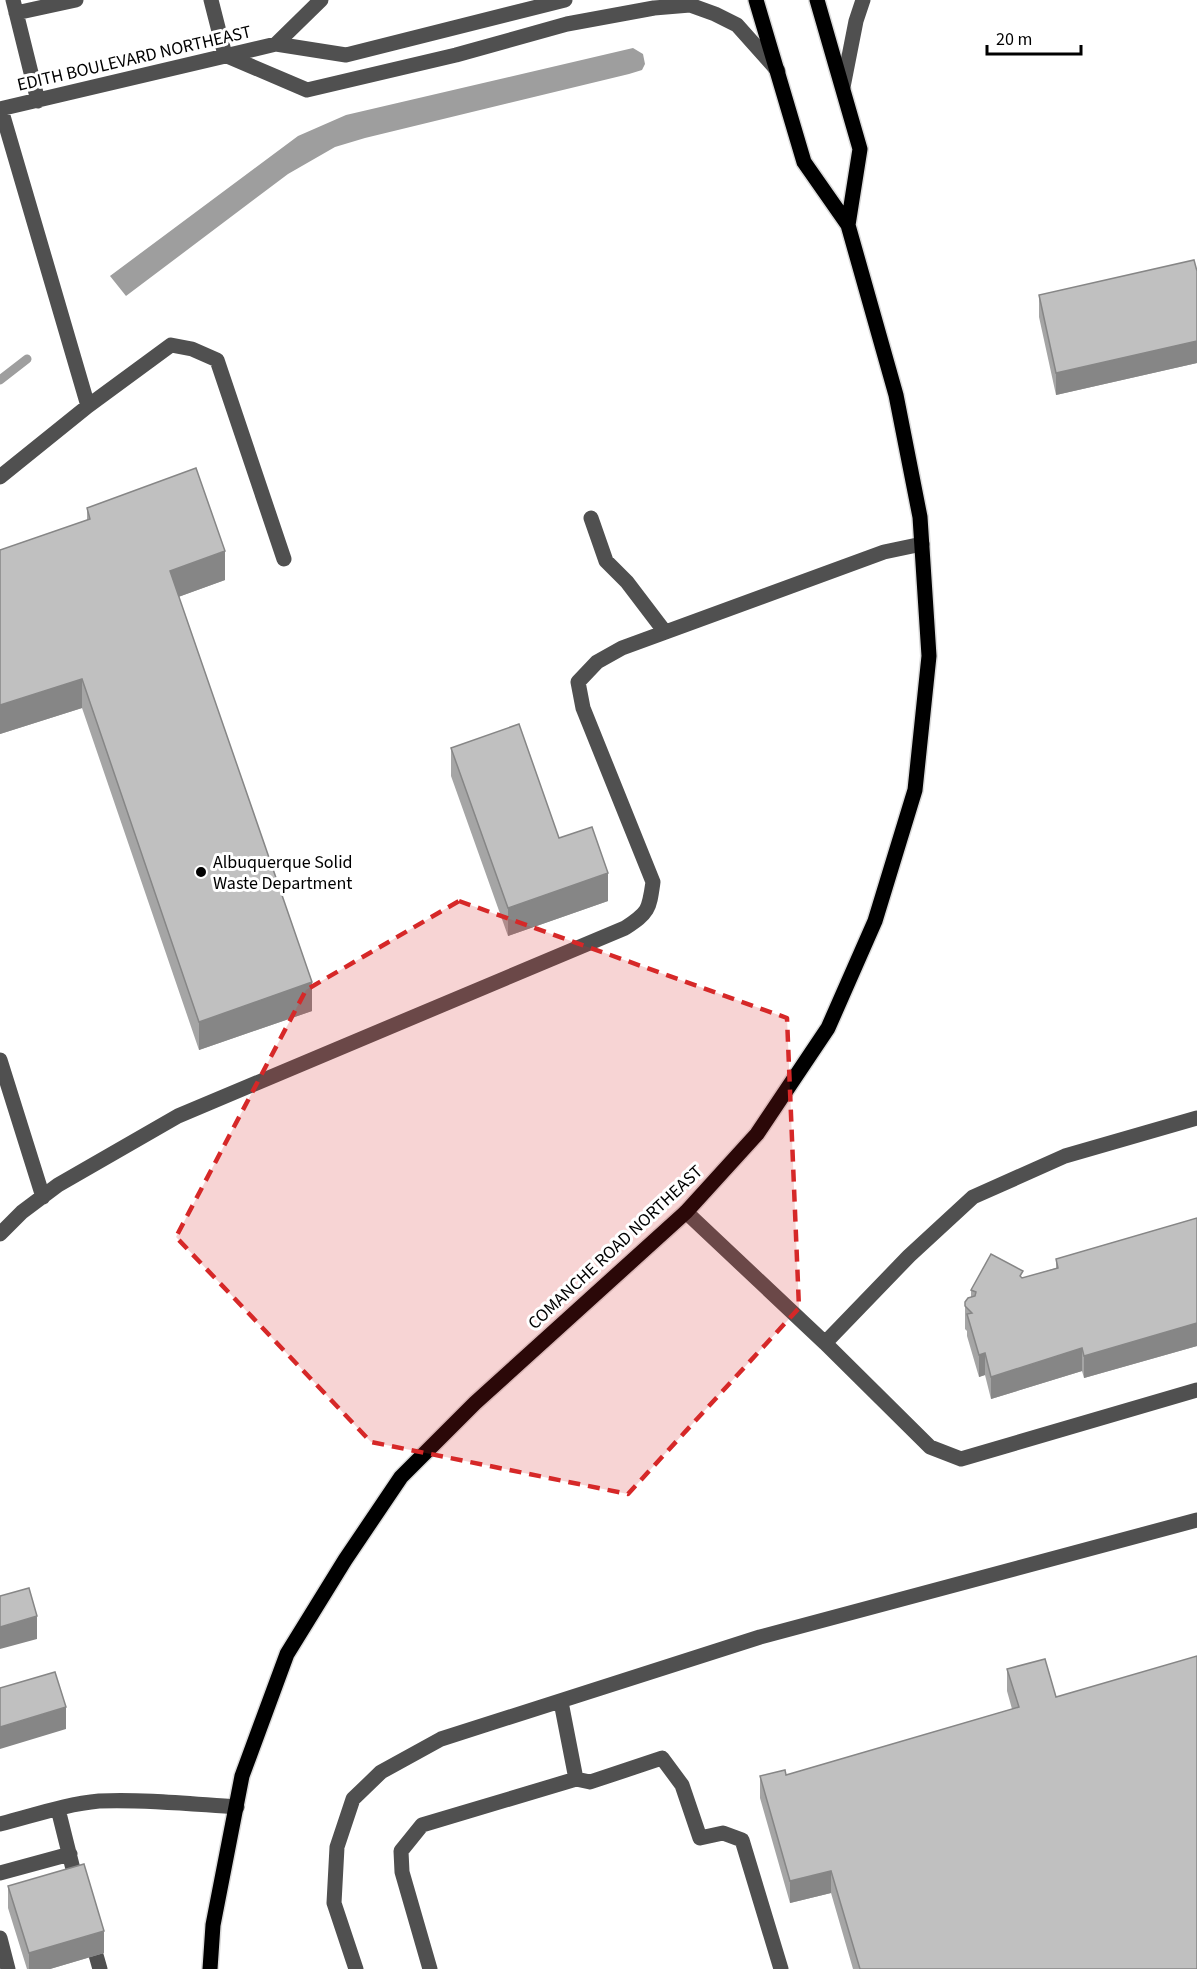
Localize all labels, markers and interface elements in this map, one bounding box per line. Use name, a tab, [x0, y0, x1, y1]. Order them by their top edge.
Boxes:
scale bar	[987, 18, 1082, 56]
street label: EDITH BOULEVARD NORTHEAST	[15, 19, 254, 98]
text: 20 m	[996, 27, 1032, 52]
place label: Albuquerque Solid Waste Department	[213, 850, 353, 896]
marker: Albuquerque Solid Waste Department	[194, 865, 208, 879]
street label: COMANCHE ROAD NORTHEAST	[522, 1159, 709, 1335]

